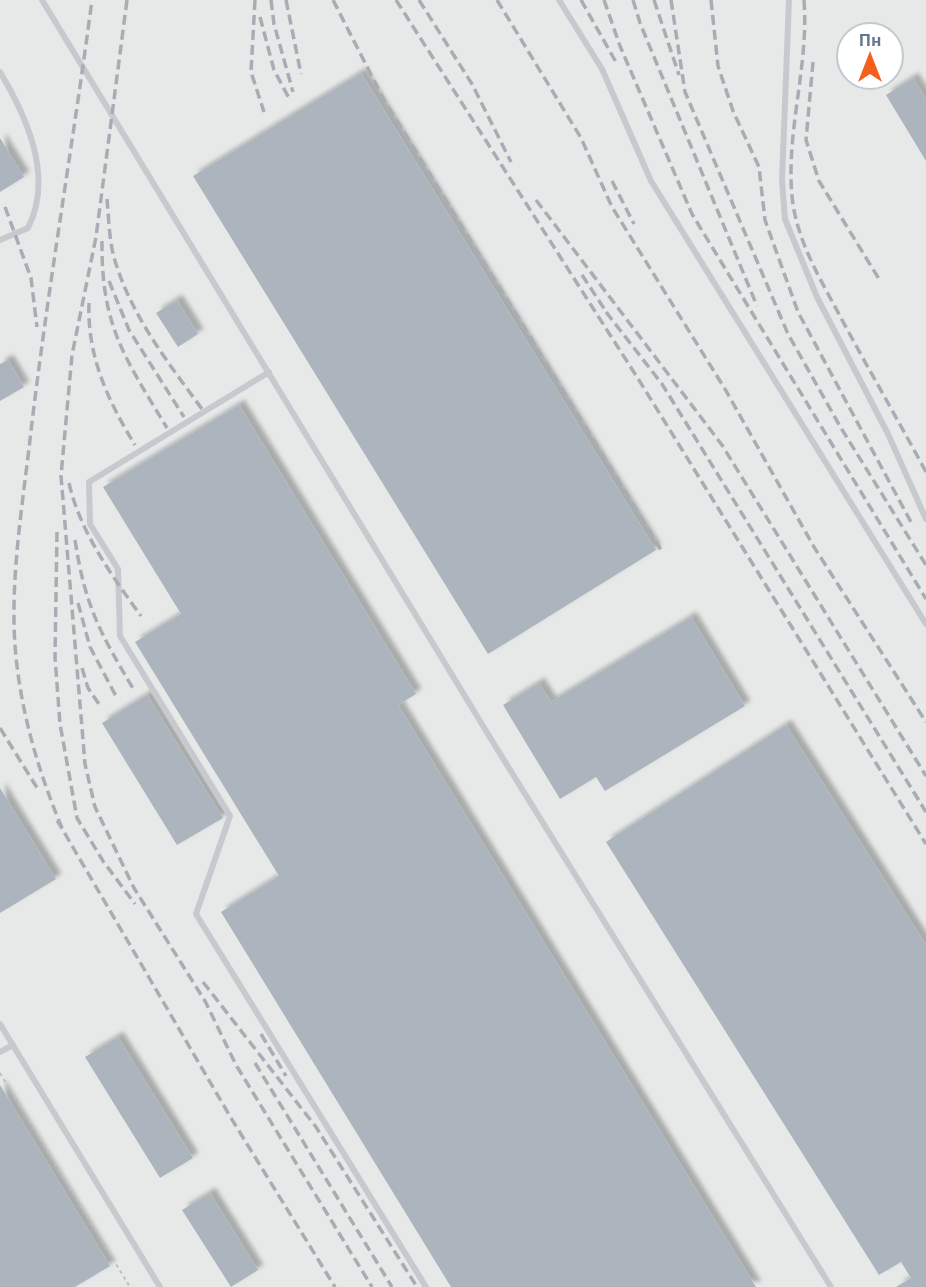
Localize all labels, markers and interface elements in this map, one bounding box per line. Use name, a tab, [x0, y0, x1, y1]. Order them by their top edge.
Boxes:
north arrow	[835, 21, 905, 91]
text: Пн	[858, 31, 882, 50]

